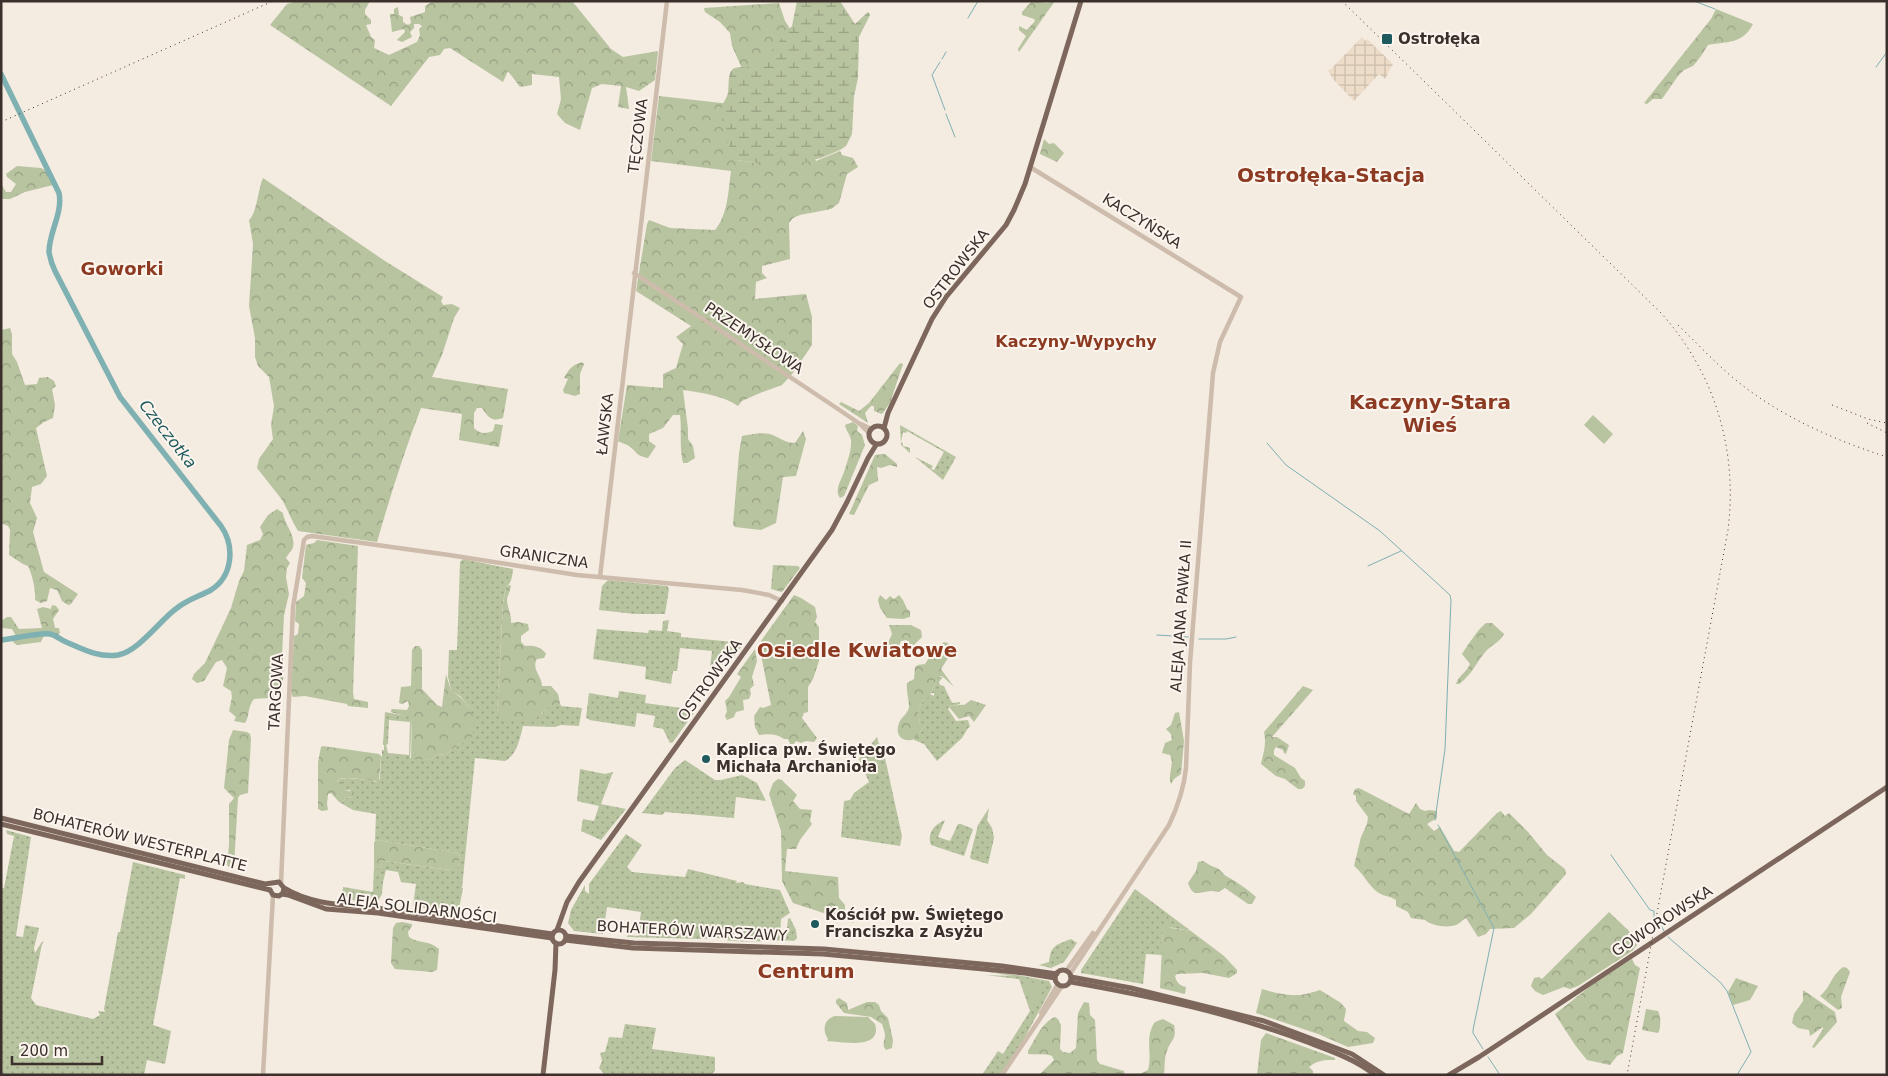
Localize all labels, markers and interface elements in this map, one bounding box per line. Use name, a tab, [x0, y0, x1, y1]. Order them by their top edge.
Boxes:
place label: Ostrołęka	[1398, 30, 1480, 48]
marker: Ostrołęka	[1380, 32, 1394, 46]
street label: TĘCZOWA	[624, 97, 652, 176]
district label: Ostrołęka-Stacja	[1237, 163, 1425, 187]
street label: KACZYŃSKA	[1099, 189, 1186, 253]
street label: OSTROWSKA	[919, 225, 993, 313]
district label: Goworki	[80, 258, 164, 279]
street label: PRZEMYSŁOWA	[701, 298, 807, 378]
district label: Kaczyny-Wypychy	[995, 332, 1157, 351]
district label: Kaczyny-Stara Wieś	[1349, 390, 1511, 437]
street label: ŁAWSKA	[593, 391, 617, 457]
water label: Czeczotka	[135, 396, 201, 472]
street label: ALEJA JANA PAWŁA II	[1167, 539, 1195, 693]
street label: GRANICZNA	[498, 542, 590, 572]
street label: OSTROWSKA	[674, 635, 746, 724]
district label: Osiedle Kwiatowe	[757, 638, 957, 662]
street label: TARGOWA	[265, 653, 287, 732]
place label: Kaplica pw. Świętego Michała Archanioła	[716, 740, 896, 776]
marker: Kaplica pw. Świętego Michała Archanioła	[700, 753, 712, 765]
street label: BOHATERÓW WESTERPLATTE	[31, 804, 249, 875]
street label: GOWOROWSKA	[1608, 881, 1716, 960]
street label: ALEJA SOLIDARNOŚCI	[336, 888, 498, 927]
place label: Kościół pw. Świętego Franciszka z Asyżu	[825, 905, 1004, 941]
street label: BOHATERÓW WARSZAWY	[596, 916, 789, 945]
marker: Kościół pw. Świętego Franciszka z Asyżu	[809, 918, 821, 930]
district label: Centrum	[758, 959, 854, 983]
scale bar	[12, 1034, 102, 1066]
text: 200 m	[20, 1042, 68, 1060]

